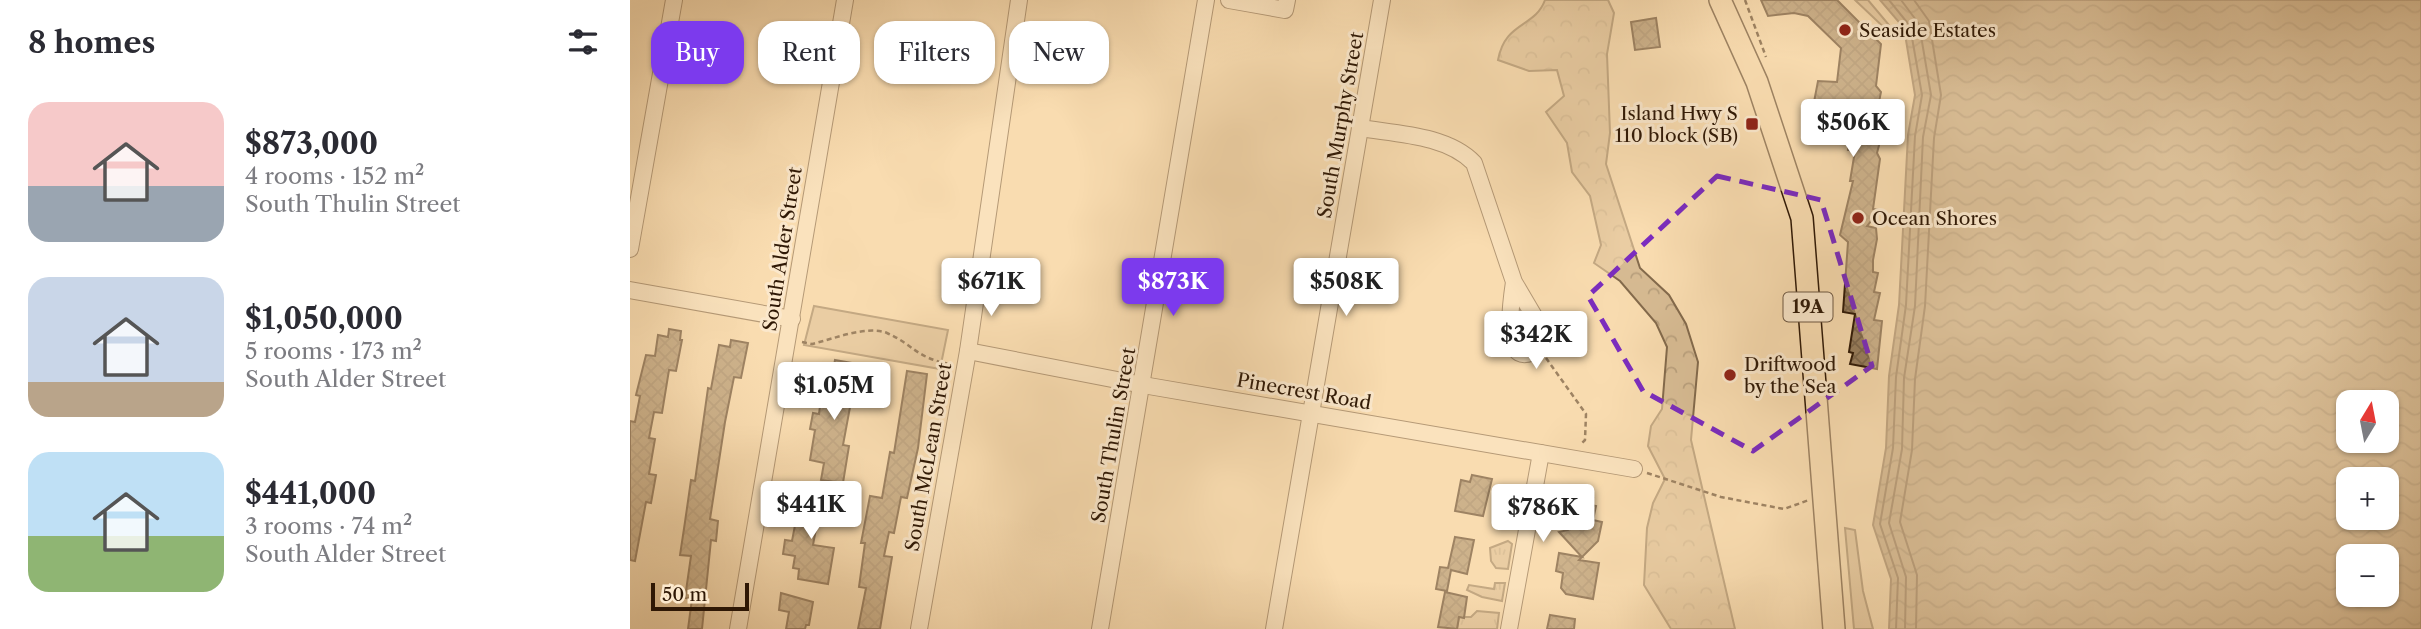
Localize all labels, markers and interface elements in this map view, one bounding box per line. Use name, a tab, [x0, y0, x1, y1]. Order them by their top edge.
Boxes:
place label: Seaside Estates	[1859, 19, 1996, 42]
chip: Buy	[651, 21, 744, 84]
chip: Rent	[758, 21, 860, 84]
chip: Filters	[874, 21, 995, 84]
chip: New	[1009, 21, 1109, 84]
marker: Seaside Estates	[1837, 22, 1853, 38]
icon: filters	[564, 23, 602, 61]
text: 8 homes	[28, 24, 155, 61]
street label: South Murphy Street	[1313, 30, 1368, 220]
pin: $506K	[1804, 100, 1902, 159]
place label: Island Hwy S 110 block (SB)	[1615, 102, 1738, 147]
text: $506K	[1817, 108, 1889, 136]
marker: Island Hwy S 110 block (SB)	[1744, 116, 1760, 132]
text: $873,000	[245, 125, 378, 162]
icon: home	[84, 130, 168, 214]
text: 4 rooms · 152 m²	[245, 162, 425, 190]
street label: South Alder Street	[758, 165, 807, 333]
text: South Thulin Street	[245, 190, 460, 218]
place label: Ocean Shores	[1872, 207, 1997, 230]
marker: Ocean Shores	[1850, 210, 1866, 226]
pin: $671K	[942, 258, 1040, 318]
pin: $873K	[1124, 258, 1222, 318]
pin: $508K	[1297, 258, 1395, 318]
text: $671K	[957, 267, 1025, 295]
text: $873K	[1138, 267, 1208, 295]
text: $508K	[1310, 267, 1382, 295]
road number: 19A	[1784, 292, 1832, 321]
text: $1,050,000	[245, 300, 403, 337]
icon: home	[84, 305, 168, 389]
pin: $342K	[1487, 312, 1585, 371]
text: $342K	[1500, 320, 1572, 348]
text: 5 rooms · 173 m²	[245, 337, 422, 365]
street label: South Thulin Street	[1087, 345, 1140, 525]
place label: Driftwood by the Sea	[1744, 353, 1837, 398]
street label: South McLean Street	[901, 361, 956, 553]
pin: $1.05M	[777, 362, 891, 422]
text: South Alder Street	[245, 365, 446, 393]
marker: Driftwood by the Sea	[1722, 367, 1738, 383]
street label: Pinecrest Road	[1235, 368, 1373, 415]
text: $1.05M	[793, 371, 875, 399]
north arrow	[2336, 390, 2399, 453]
map controls	[2336, 390, 2399, 607]
button: +	[2336, 467, 2399, 530]
text: $441,000	[245, 475, 376, 512]
icon: home	[84, 480, 168, 564]
pin: $441K	[762, 482, 860, 541]
pin: $786K	[1494, 484, 1592, 544]
text: $441K	[777, 490, 845, 518]
text: $786K	[1507, 493, 1579, 521]
text: 3 rooms · 74 m²	[245, 512, 412, 540]
text: South Alder Street	[245, 540, 446, 568]
button: −	[2336, 544, 2399, 607]
scale bar	[651, 580, 749, 612]
text: 50 m	[662, 583, 707, 606]

